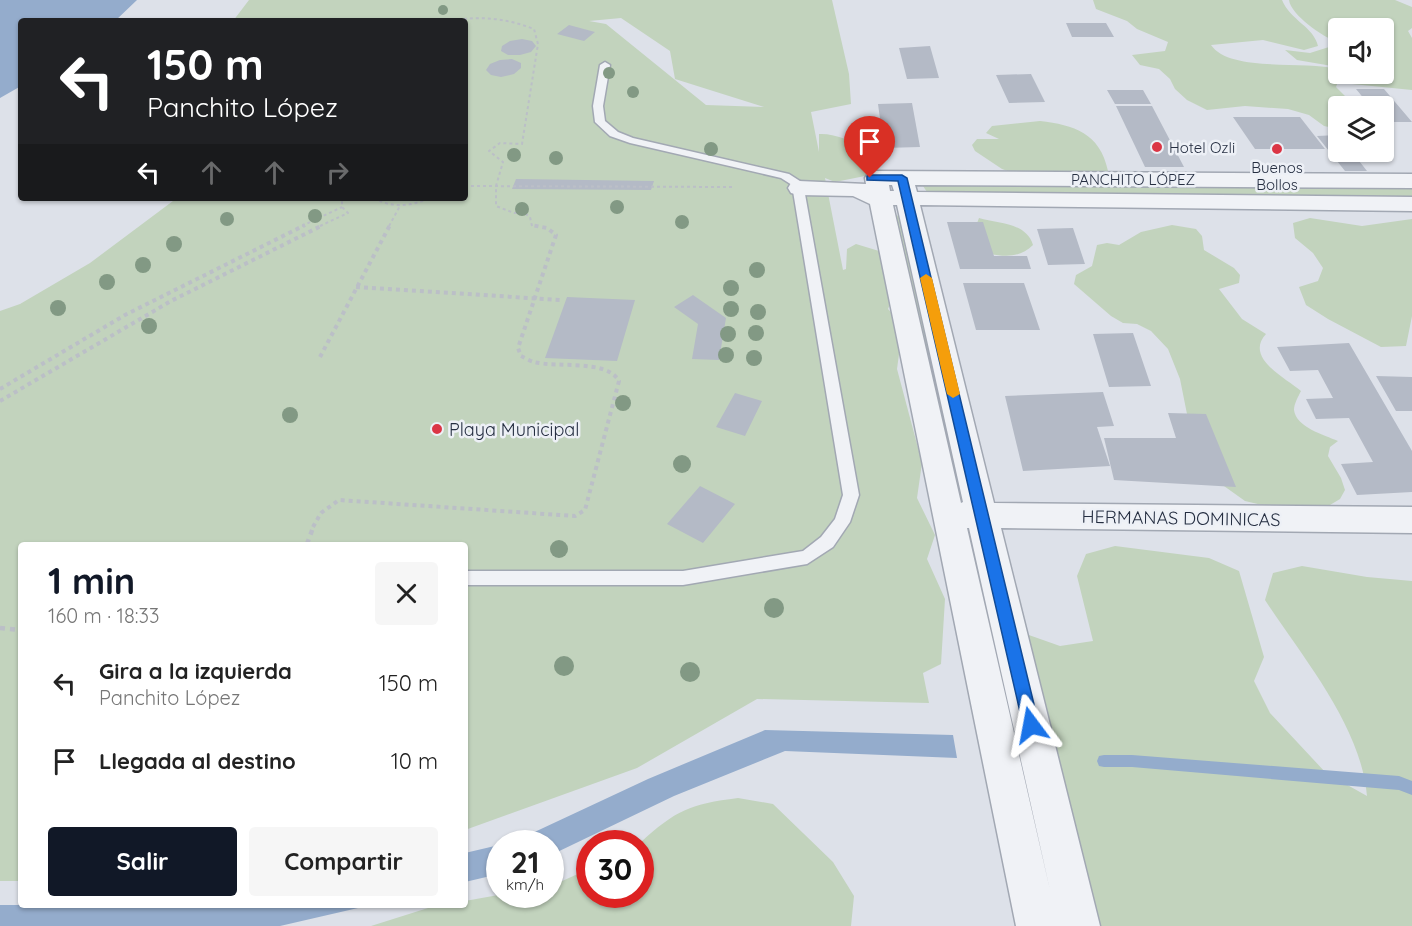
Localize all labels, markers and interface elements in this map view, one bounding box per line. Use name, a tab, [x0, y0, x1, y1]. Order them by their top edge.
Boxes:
map controls	[1328, 18, 1394, 162]
button: sound	[1328, 18, 1394, 84]
text: 150 m	[147, 38, 264, 91]
icon: left	[48, 42, 126, 120]
text: Panchito López	[147, 90, 338, 124]
button: layers	[1328, 96, 1394, 162]
pin	[844, 116, 895, 178]
icon: arrive	[853, 125, 886, 158]
place label: Hotel Ozli	[1169, 138, 1235, 157]
marker: Hotel Ozli	[1150, 140, 1164, 154]
marker: Buenos Bollos	[1270, 142, 1284, 156]
icon: left	[132, 156, 165, 189]
icon: ahead	[195, 156, 228, 189]
icon: ahead	[258, 156, 291, 189]
icon: right	[321, 156, 354, 189]
place label: Buenos Bollos	[1251, 158, 1303, 194]
street label: PANCHITO LÓPEZ	[1071, 170, 1195, 189]
place label: Playa Municipal	[449, 418, 579, 441]
marker: Playa Municipal	[430, 422, 444, 436]
street label: HERMANAS DOMINICAS	[1081, 505, 1281, 531]
text: 1 min	[48, 558, 135, 603]
button: close	[375, 562, 438, 625]
text: 160 m · 18:33	[48, 603, 159, 628]
text: Gira a la izquierda	[99, 657, 292, 685]
icon: left	[48, 667, 81, 700]
text: 150 m	[379, 669, 438, 697]
text: Panchito López	[99, 685, 240, 710]
position arrow	[999, 693, 1063, 757]
icon: arrive	[48, 745, 81, 778]
text: Llegada al destino	[99, 747, 296, 775]
text: 10 m	[391, 747, 438, 775]
button: Salir	[48, 827, 237, 896]
button: Compartir	[249, 827, 438, 896]
speed limit sign: 30	[576, 830, 654, 908]
text: 21	[511, 843, 539, 881]
text: km/h	[506, 875, 544, 894]

